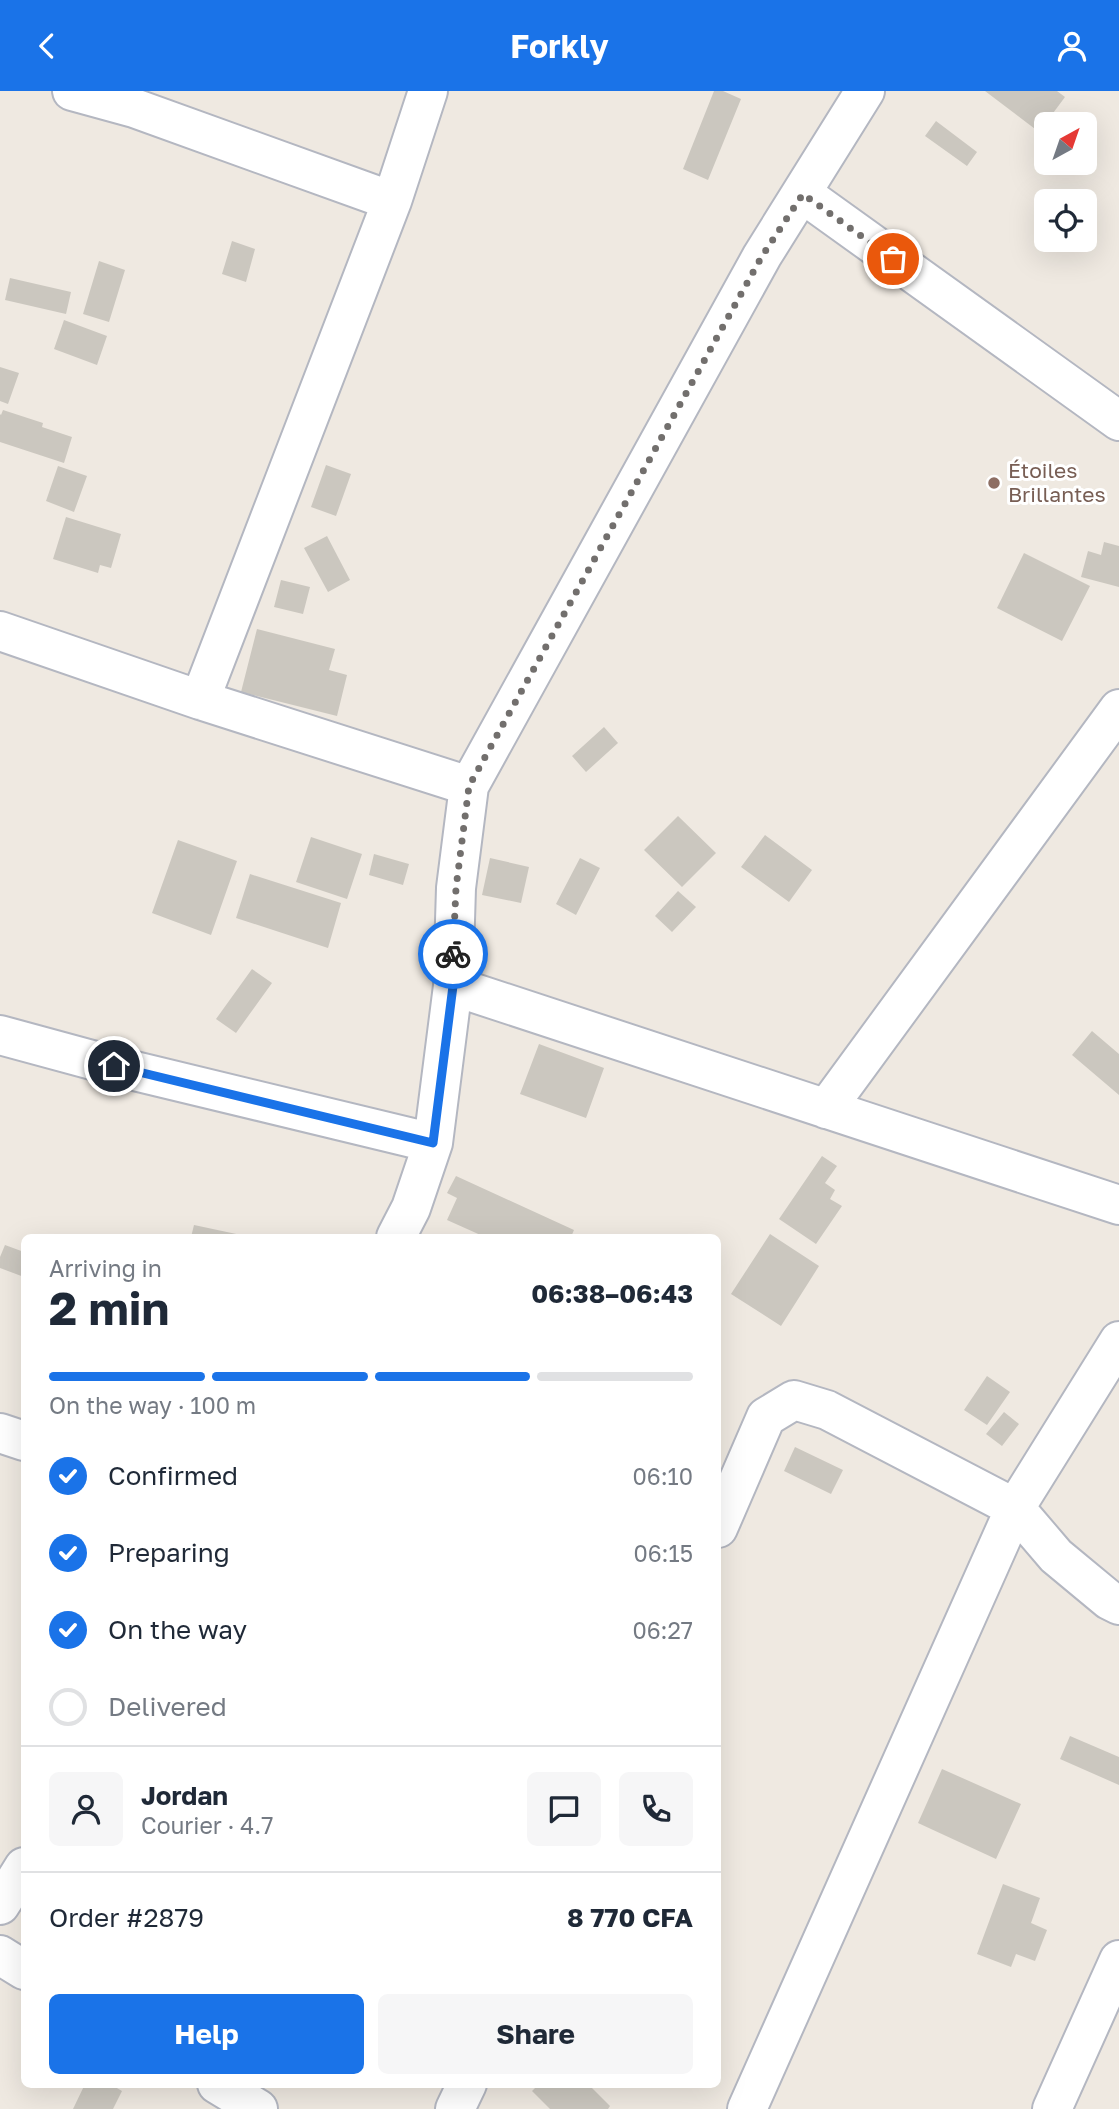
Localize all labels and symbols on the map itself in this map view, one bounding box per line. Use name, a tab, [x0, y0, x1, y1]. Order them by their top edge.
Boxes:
north arrow	[1034, 112, 1097, 175]
pin	[863, 229, 923, 289]
place label: Étoiles Brillantes	[1008, 457, 1106, 507]
marker: Étoiles Brillantes	[986, 475, 1002, 491]
courier	[418, 919, 488, 989]
pin	[84, 1036, 144, 1096]

